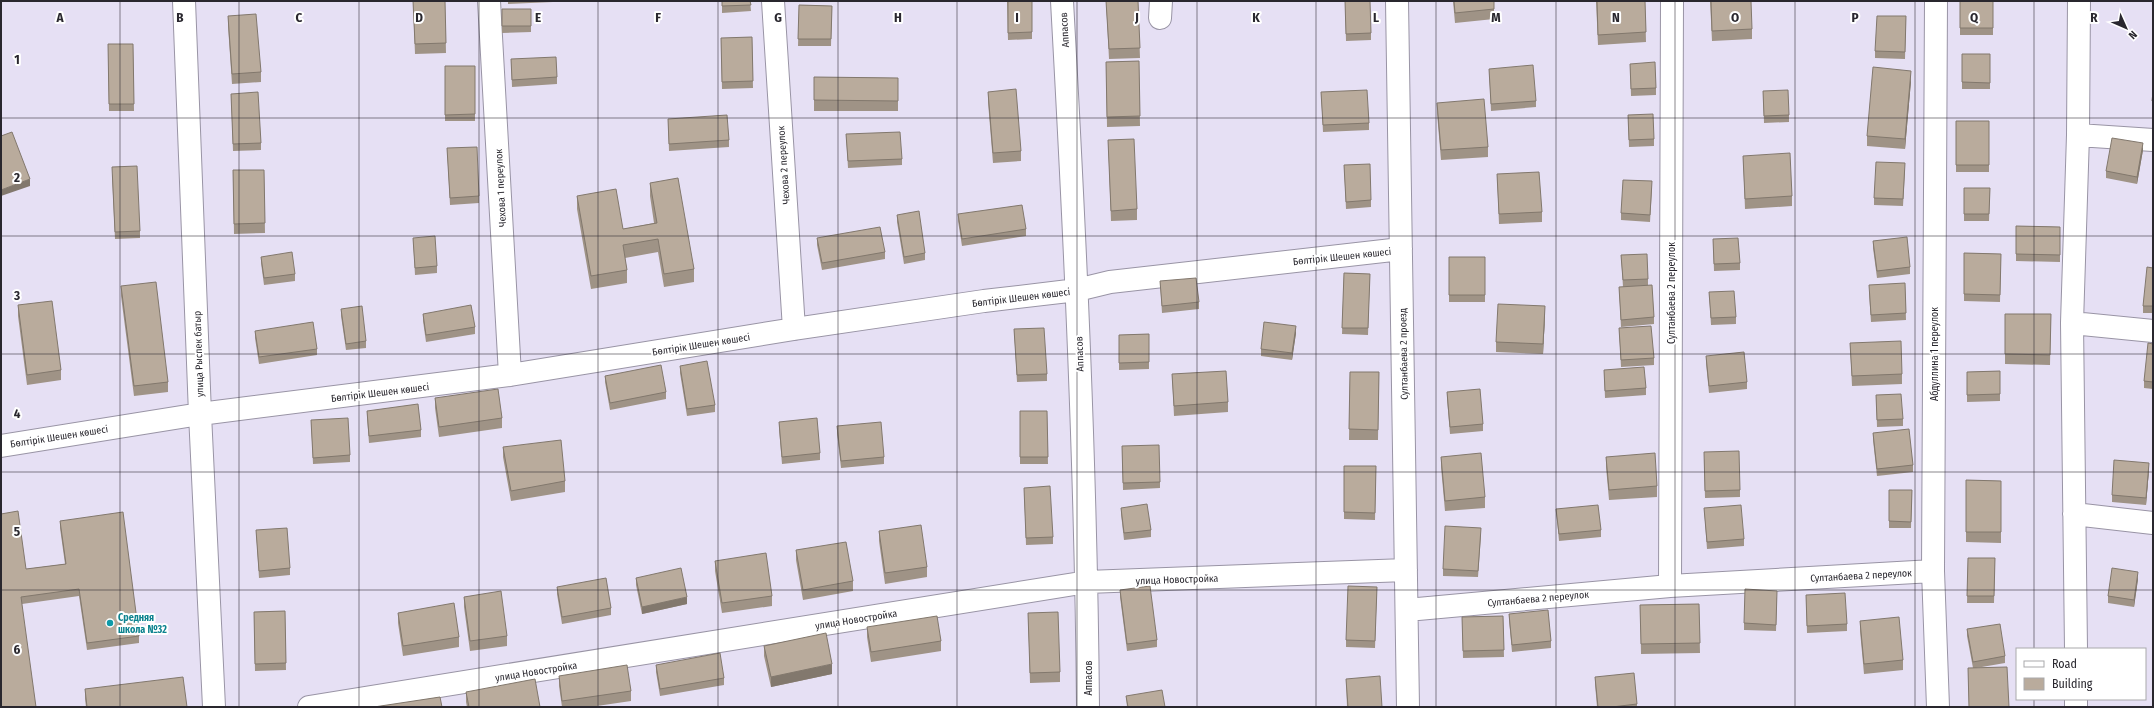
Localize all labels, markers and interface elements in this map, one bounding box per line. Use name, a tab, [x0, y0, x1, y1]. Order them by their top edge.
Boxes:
north arrow	[2106, 8, 2146, 48]
text: A	[55, 10, 64, 25]
text: B	[176, 10, 184, 25]
text: C	[296, 10, 303, 25]
text: D	[415, 10, 423, 25]
text: E	[535, 10, 541, 25]
text: F	[655, 10, 661, 25]
text: G	[774, 10, 782, 25]
text: H	[894, 10, 902, 25]
text: I	[1015, 10, 1019, 25]
text: J	[1134, 10, 1139, 25]
text: K	[1252, 10, 1260, 25]
text: L	[1373, 10, 1379, 25]
text: M	[1491, 10, 1501, 25]
text: N	[1612, 10, 1620, 25]
text: O	[1731, 10, 1739, 25]
text: P	[1851, 10, 1859, 25]
text: Q	[1970, 10, 1979, 25]
text: R	[2090, 10, 2098, 25]
street label: Аппасов	[1058, 12, 1072, 48]
text: N	[2126, 28, 2140, 42]
text: 1	[14, 52, 20, 67]
street label: Чехова 2 переулок	[775, 125, 793, 205]
street label: Чехова 1 переулок	[493, 148, 509, 227]
text: 2	[13, 170, 20, 185]
street label: Султанбаева 2 переулок	[1666, 242, 1678, 344]
street label: Бөлтірік Шешен көшесі	[1292, 245, 1392, 268]
street label: Бөлтірік Шешен көшесі	[971, 285, 1071, 310]
text: 3	[13, 288, 20, 303]
street label: Абдуллина 1 переулок	[1929, 307, 1941, 401]
street label: Султанбаева 2 проезд	[1397, 308, 1411, 400]
street label: улица Рыспек батыр	[191, 311, 207, 397]
street label: Бөлтірік Шешен көшесі	[651, 330, 751, 359]
street label: Аппасов	[1073, 336, 1087, 372]
street label: Бөлтірік Шешен көшесі	[330, 380, 430, 405]
text: 4	[14, 406, 21, 421]
street label: Бөлтірік Шешен көшесі	[9, 422, 109, 451]
text: 5	[14, 524, 20, 539]
street label: Султанбаева 2 переулок	[1810, 567, 1912, 585]
street label: улица Новостройка	[1135, 573, 1219, 587]
street label: Султанбаева 2 переулок	[1487, 589, 1590, 609]
street label: улица Новостройка	[814, 608, 898, 632]
place label: Средняя школа №32	[118, 612, 167, 636]
marker: Средняя школа №32	[105, 618, 115, 628]
text: 6	[14, 642, 21, 657]
legend	[2016, 648, 2146, 700]
text: Road	[2052, 657, 2077, 671]
street label: улица Новостройка	[494, 660, 578, 684]
street label: Аппасов	[1083, 660, 1095, 696]
text: Building	[2052, 677, 2093, 691]

